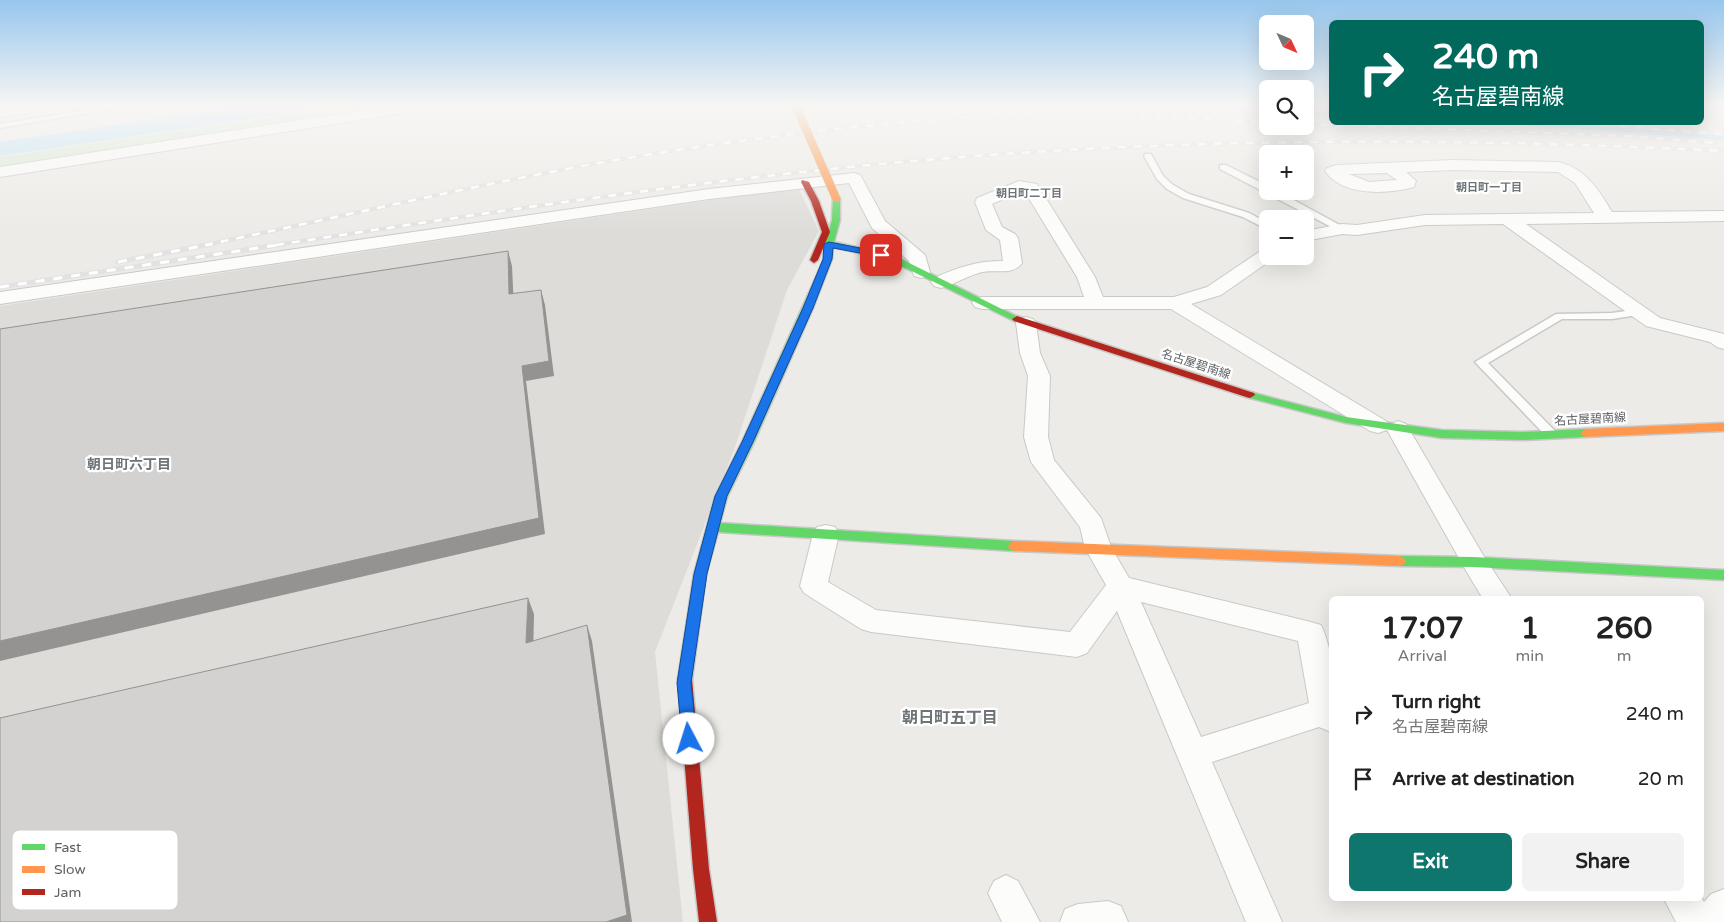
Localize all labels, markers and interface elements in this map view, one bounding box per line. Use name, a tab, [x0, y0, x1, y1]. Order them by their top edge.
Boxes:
north arrow	[1259, 15, 1314, 70]
map controls	[1259, 15, 1314, 265]
text: 240 m	[1432, 36, 1539, 78]
icon: right	[1349, 40, 1414, 105]
button: search	[1259, 80, 1314, 135]
text: 名古屋碧南線	[1432, 84, 1564, 110]
button: +	[1259, 145, 1314, 200]
district label: 朝日町一丁目	[1456, 181, 1522, 194]
district label: 朝日町二丁目	[996, 187, 1062, 200]
button: −	[1259, 210, 1314, 265]
pin	[860, 234, 902, 276]
icon: arrive	[867, 241, 895, 269]
street label: 名古屋碧南線	[1160, 346, 1232, 382]
street label: 名古屋碧南線	[1554, 410, 1626, 428]
district label: 朝日町六丁目	[87, 456, 171, 473]
text: 17:07	[1381, 610, 1464, 647]
text: 1	[1520, 610, 1539, 647]
text: 260	[1596, 610, 1652, 647]
text: Arrival	[1398, 646, 1447, 666]
text: min	[1516, 646, 1544, 666]
text: m	[1617, 646, 1631, 666]
text: Turn right	[1392, 691, 1480, 713]
icon: right	[1349, 700, 1377, 728]
text: 240 m	[1626, 703, 1684, 725]
district label: 朝日町五丁目	[902, 708, 998, 728]
position arrow	[662, 712, 714, 764]
text: 名古屋碧南線	[1392, 717, 1488, 737]
icon: arrive	[1349, 765, 1377, 793]
text: Arrive at destination	[1392, 768, 1575, 790]
text: 20 m	[1638, 768, 1684, 790]
legend	[12, 830, 178, 910]
button: Exit	[1349, 833, 1512, 891]
button: Share	[1522, 833, 1684, 891]
text: Fast	[54, 839, 82, 856]
text: Slow	[54, 861, 86, 878]
text: Jam	[54, 884, 81, 901]

